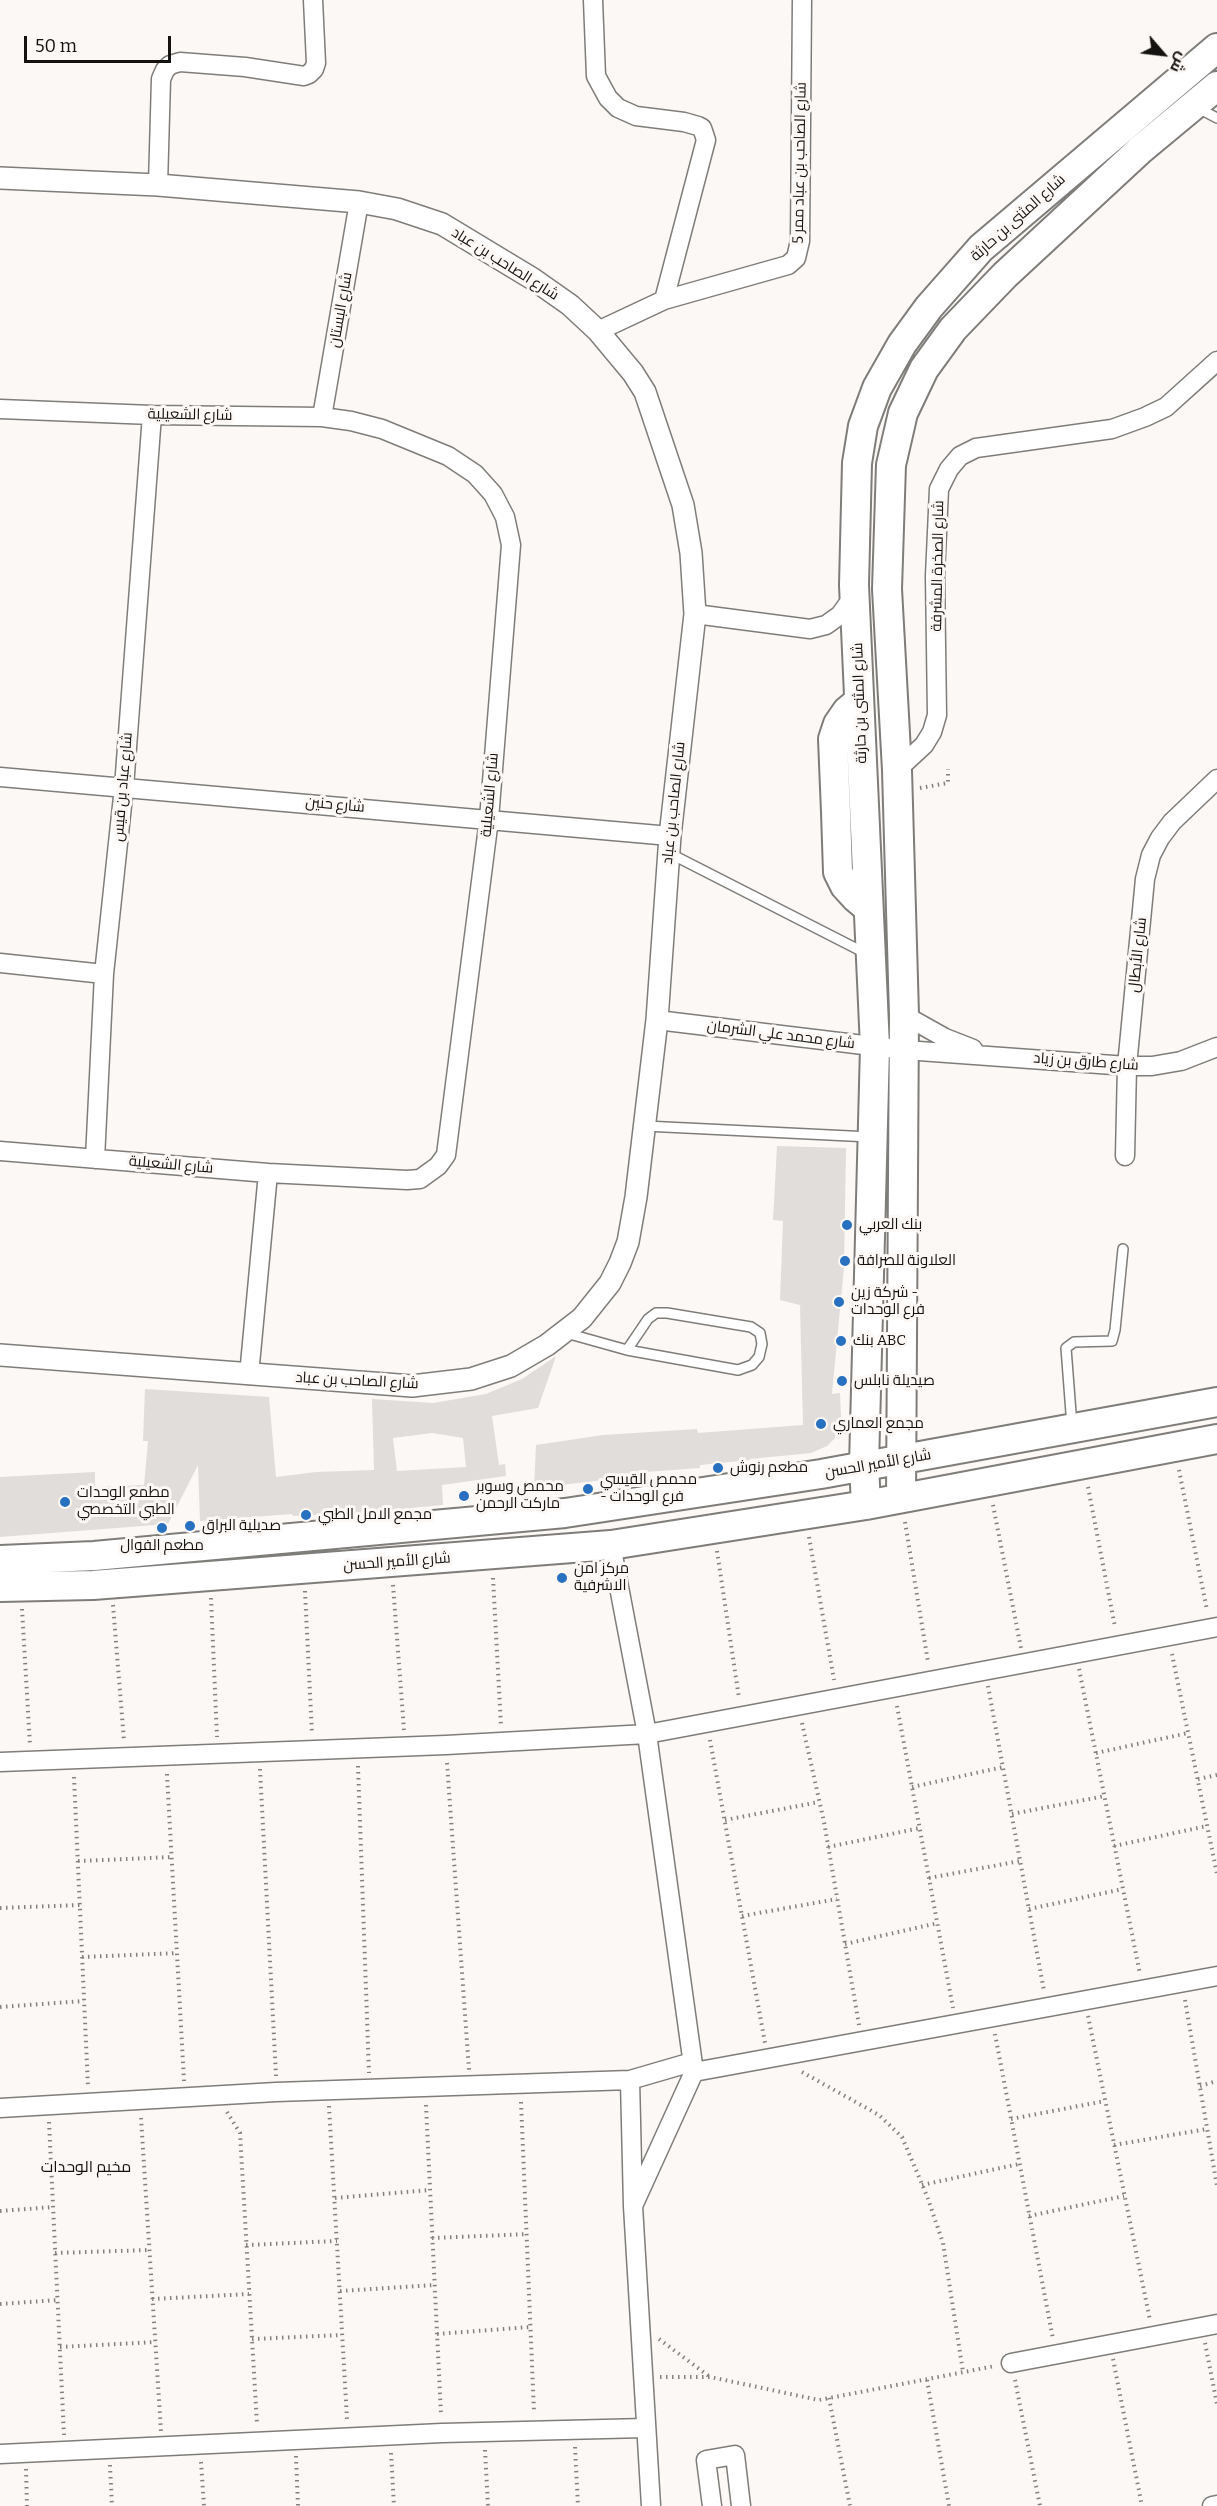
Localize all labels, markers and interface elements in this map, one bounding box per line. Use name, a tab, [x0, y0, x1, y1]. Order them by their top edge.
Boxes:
scale bar	[27, 24, 174, 62]
north arrow	[1133, 24, 1193, 84]
text: 50 m	[35, 35, 77, 57]
text: ش	[1166, 49, 1193, 76]
street label: شارع الصاحب بن عباد ممر 5	[790, 82, 810, 244]
street label: شارع المثنى بن حارثة	[967, 171, 1069, 265]
street label: شارع الصاحب بن عباد	[448, 224, 562, 304]
street label: شارع البستان	[326, 271, 356, 349]
street label: شارع الشعيلية	[147, 405, 233, 425]
street label: شارع الصخرة المشرفة	[928, 500, 948, 632]
street label: شارع المثنى بن حارثة	[849, 642, 871, 764]
street label: شارع عباد بن قيس	[109, 732, 137, 842]
street label: شارع الصاحب بن عباد	[659, 741, 689, 865]
street label: شارع الشعيلية	[477, 752, 503, 838]
street label: شارع حنين	[304, 793, 366, 817]
street label: شارع الأبطال	[1125, 917, 1151, 993]
street label: شارع محمد علي الشرمان	[706, 1017, 856, 1053]
street label: شارع طارق بن زياد	[1033, 1049, 1139, 1075]
street label: شارع الشعيلية	[128, 1152, 214, 1178]
place label: بنك العربي	[859, 1216, 922, 1234]
marker: بنك العربي	[840, 1218, 854, 1232]
place label: العلاونة للصرافة	[857, 1252, 956, 1270]
marker: العلاونة للصرافة	[838, 1254, 852, 1268]
place label: شركة زين - فرع الوحدات	[851, 1284, 925, 1319]
marker: شركة زين - فرع الوحدات	[832, 1295, 846, 1309]
place label: بنك ABC	[853, 1332, 906, 1350]
marker: بنك ABC	[834, 1334, 848, 1348]
street label: شارع الصاحب بن عباد	[295, 1369, 419, 1393]
place label: صيديلة نابلس	[854, 1372, 935, 1390]
marker: صيديلة نابلس	[835, 1374, 849, 1388]
place label: مجمع العماري	[833, 1415, 924, 1433]
marker: مجمع العماري	[814, 1417, 828, 1431]
street label: شارع الأمير الحسن	[823, 1446, 933, 1482]
place label: مطعم رنوش	[730, 1459, 808, 1477]
marker: مطعم رنوش	[711, 1461, 725, 1475]
place label: محمص القيسي - فرع الوحدات	[600, 1471, 697, 1506]
place label: محمص وسوبر ماركت الرحمن	[476, 1478, 564, 1513]
marker: محمص القيسي - فرع الوحدات	[581, 1482, 595, 1496]
place label: مطمع الوحدات الطبي التخصصي	[77, 1484, 175, 1519]
marker: محمص وسوبر ماركت الرحمن	[457, 1489, 471, 1503]
marker: مطمع الوحدات الطبي التخصصي	[58, 1495, 72, 1509]
place label: مجمع الامل الطبي	[318, 1506, 432, 1524]
marker: مجمع الامل الطبي	[299, 1508, 313, 1522]
place label: صديلية البراق	[202, 1517, 281, 1535]
marker: صديلية البراق	[183, 1519, 197, 1533]
marker: مطعم الفوال	[155, 1521, 169, 1535]
place label: مطعم الفوال	[120, 1537, 204, 1555]
street label: شارع الأمير الحسن	[343, 1549, 451, 1575]
place label: مركز امن الاشرفية	[574, 1560, 629, 1595]
marker: مركز امن الاشرفية	[555, 1571, 569, 1585]
district label: مخيم الوحدات	[41, 2158, 131, 2178]

